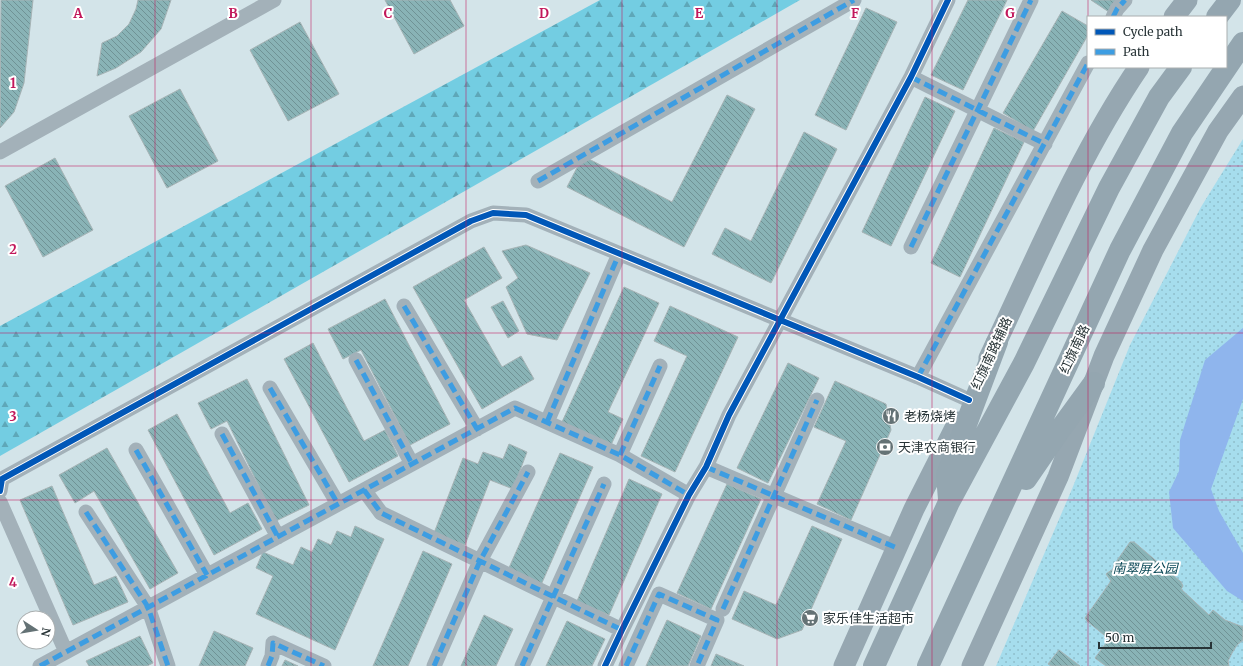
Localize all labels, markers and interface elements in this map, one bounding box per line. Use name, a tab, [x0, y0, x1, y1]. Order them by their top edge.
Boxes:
text: A	[72, 5, 83, 22]
text: B	[228, 5, 238, 22]
text: C	[384, 5, 393, 22]
text: D	[539, 5, 549, 22]
text: E	[695, 5, 704, 22]
text: F	[851, 5, 859, 22]
text: G	[1005, 5, 1015, 22]
legend	[1087, 16, 1227, 68]
text: Cycle path	[1123, 24, 1183, 39]
text: Path	[1123, 44, 1149, 59]
text: 1	[10, 75, 16, 92]
text: 2	[9, 241, 17, 258]
street label: 红旗南路辅路	[967, 314, 1016, 392]
street label: 红旗南路	[1056, 322, 1093, 376]
restaurant icon: 老杨烧烤	[881, 406, 901, 426]
text: 3	[9, 408, 17, 425]
place label: 老杨烧烤	[904, 408, 956, 425]
bank icon: 天津农商银行	[875, 437, 895, 457]
place label: 天津农商银行	[898, 439, 976, 456]
park label: 南翠屏公园	[1112, 560, 1179, 577]
text: 4	[9, 574, 18, 591]
supermarket icon: 家乐佳生活超市	[800, 608, 820, 628]
north arrow	[16, 610, 56, 650]
place label: 家乐佳生活超市	[823, 610, 914, 627]
scale bar	[1099, 624, 1211, 650]
text: N	[38, 626, 54, 638]
text: 50 m	[1105, 630, 1134, 645]

